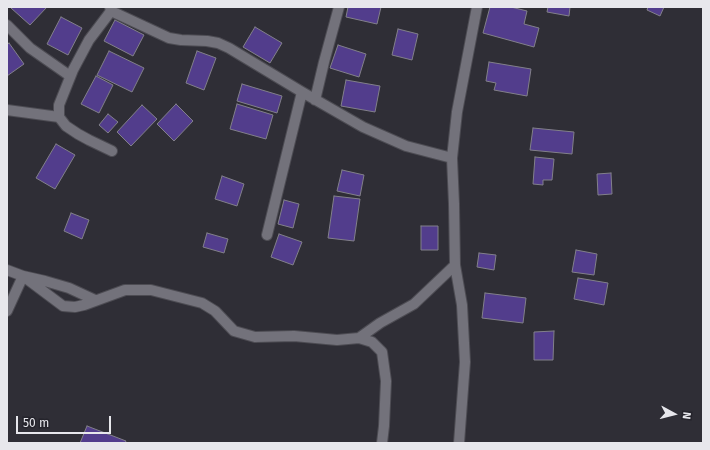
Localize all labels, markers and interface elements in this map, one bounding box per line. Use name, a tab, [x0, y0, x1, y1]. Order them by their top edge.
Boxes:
north arrow	[654, 394, 694, 434]
scale bar	[18, 408, 113, 434]
text: N	[680, 411, 693, 420]
text: 50 m	[23, 416, 49, 430]

